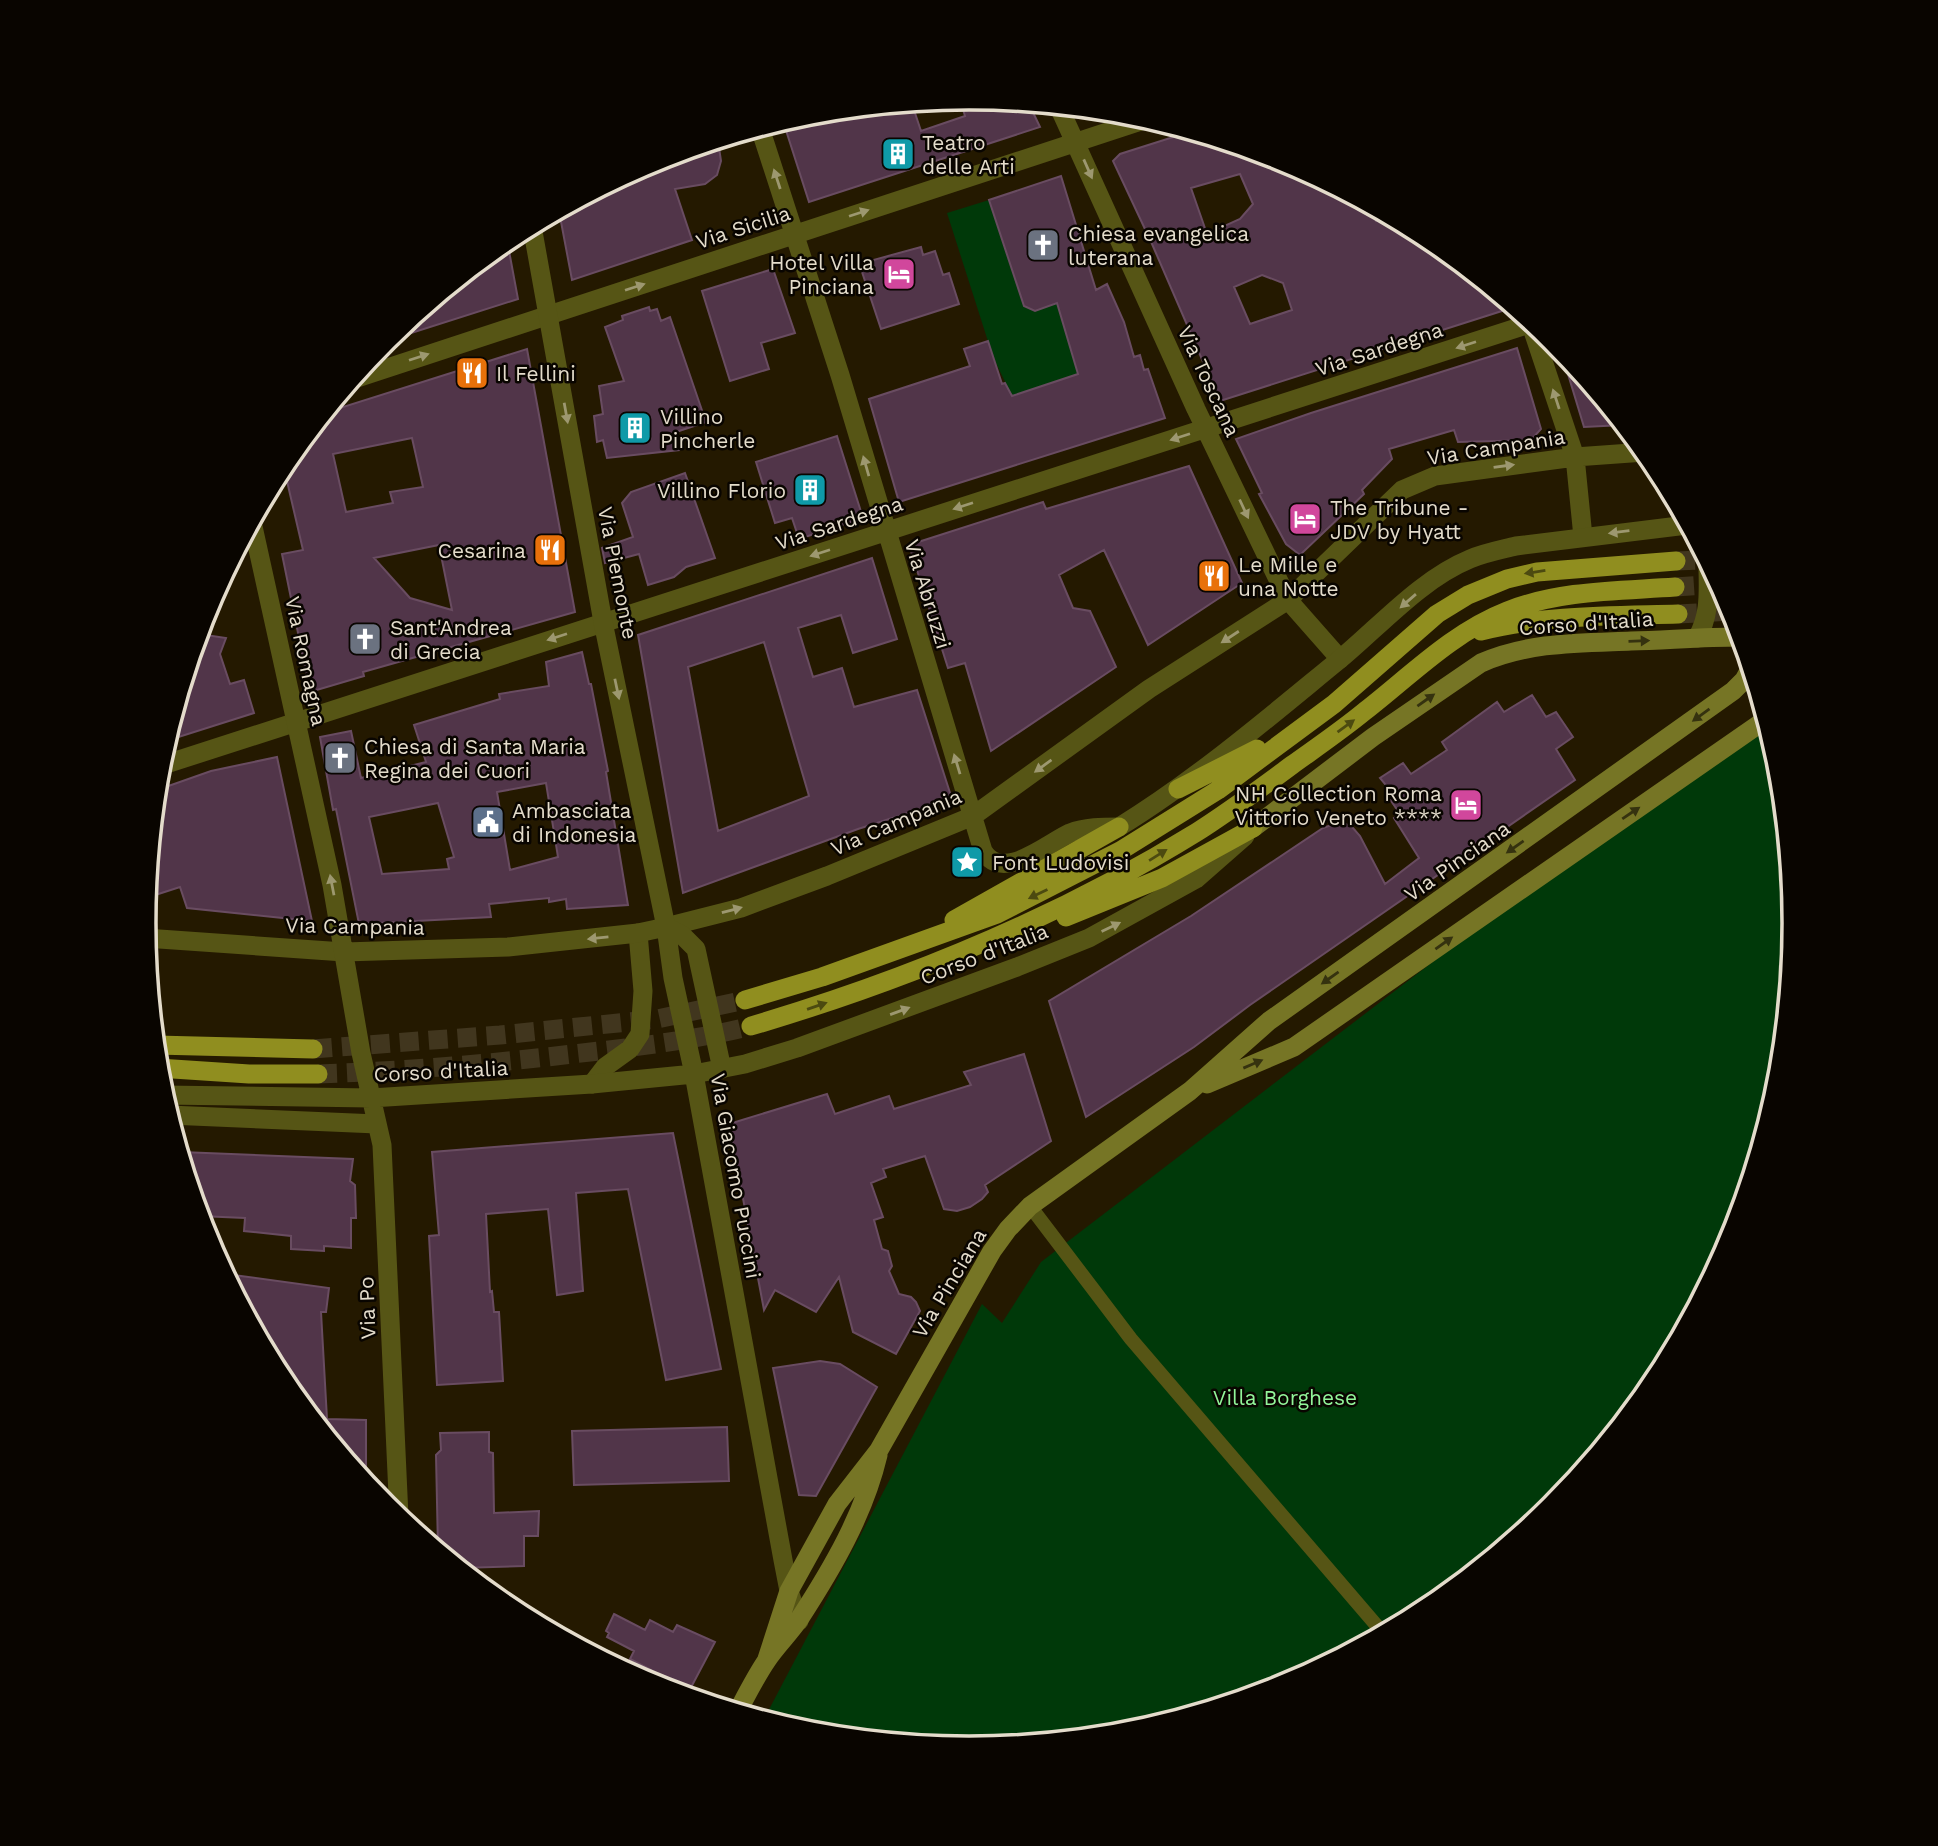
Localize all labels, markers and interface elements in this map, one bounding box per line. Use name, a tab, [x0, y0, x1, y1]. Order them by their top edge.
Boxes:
place label: Teatro delle Arti	[922, 130, 1015, 179]
building icon: Teatro delle Arti	[879, 135, 917, 173]
one-way arrow	[1082, 159, 1094, 179]
one-way arrow	[771, 168, 782, 189]
street label: Via Sicilia	[693, 200, 794, 254]
one-way arrow	[849, 207, 870, 217]
place label: Chiesa evangelica luterana	[1068, 221, 1249, 270]
church icon: Chiesa evangelica luterana	[1024, 226, 1062, 264]
place label: Hotel Villa Pinciana	[769, 250, 874, 299]
hotel icon: Hotel Villa Pinciana	[880, 255, 918, 293]
one-way arrow	[625, 281, 646, 292]
street label: Via Sardegna	[1312, 317, 1446, 381]
street label: Via Toscana	[1172, 321, 1246, 441]
one-way arrow	[1455, 340, 1476, 350]
one-way arrow	[408, 351, 429, 362]
restaurant icon: Il Fellini	[453, 354, 491, 392]
place label: Il Fellini	[496, 361, 576, 386]
one-way arrow	[1550, 388, 1561, 409]
one-way arrow	[560, 402, 571, 424]
place label: Villino Pincherle	[660, 404, 755, 453]
building icon: Villino Pincherle	[616, 409, 654, 447]
street label: Via Campania	[1425, 424, 1567, 470]
one-way arrow	[1169, 432, 1190, 442]
one-way arrow	[860, 455, 871, 477]
one-way arrow	[1493, 461, 1515, 472]
building icon: Villino Florio	[791, 471, 829, 509]
place label: Villino Florio	[657, 478, 786, 503]
street label: Via Sardegna	[772, 491, 906, 555]
place label: The Tribune - JDV by Hyatt	[1330, 495, 1468, 544]
one-way arrow	[1238, 499, 1250, 519]
hotel icon: The Tribune - JDV by Hyatt	[1286, 500, 1324, 538]
one-way arrow	[952, 502, 973, 512]
street label: Via Piemonte	[593, 505, 643, 641]
one-way arrow	[1608, 527, 1630, 538]
restaurant icon: Cesarina	[531, 531, 569, 569]
street label: Via Abruzzi	[899, 536, 957, 652]
place label: Cesarina	[437, 538, 526, 563]
one-way arrow	[809, 548, 830, 558]
place label: Le Mille e una Notte	[1238, 552, 1339, 601]
restaurant icon: Le Mille e una Notte	[1195, 557, 1233, 595]
one-way arrow	[1524, 567, 1546, 578]
one-way arrow	[1399, 593, 1417, 609]
street label: Via Romagna	[280, 594, 332, 728]
street label: Corso d'Italia	[1518, 606, 1654, 640]
place label: Sant'Andrea di Grecia	[390, 615, 512, 664]
church icon: Sant'Andrea di Grecia	[346, 620, 384, 658]
one-way arrow	[1221, 630, 1239, 644]
one-way arrow	[546, 633, 567, 643]
one-way arrow	[1628, 635, 1650, 646]
one-way arrow	[611, 678, 622, 700]
one-way arrow	[1417, 693, 1435, 707]
one-way arrow	[1691, 708, 1710, 722]
one-way arrow	[1336, 719, 1355, 733]
place label: Chiesa di Santa Maria Regina dei Cuori	[364, 734, 586, 783]
church icon: Chiesa di Santa Maria Regina dei Cuori	[321, 739, 359, 777]
one-way arrow	[952, 754, 962, 775]
one-way arrow	[1034, 759, 1052, 773]
place label: NH Collection Roma Vittorio Veneto ****	[1235, 781, 1442, 830]
street label: Via Campania	[827, 783, 965, 861]
hotel icon: NH Collection Roma Vittorio Veneto ****	[1447, 786, 1485, 824]
place label: Ambasciata di Indonesia	[512, 798, 637, 847]
public building icon: Ambasciata di Indonesia	[469, 803, 507, 841]
one-way arrow	[1622, 806, 1640, 820]
street label: Via Pinciana	[1399, 815, 1515, 907]
one-way arrow	[1506, 840, 1524, 854]
place icon: Font Ludovisi	[948, 843, 986, 881]
one-way arrow	[1149, 849, 1168, 862]
place label: Font Ludovisi	[992, 850, 1129, 875]
one-way arrow	[327, 874, 338, 896]
one-way arrow	[1028, 888, 1048, 899]
one-way arrow	[722, 905, 743, 915]
street label: Via Campania	[285, 912, 425, 940]
street label: Corso d'Italia	[917, 918, 1052, 990]
one-way arrow	[1101, 921, 1121, 932]
one-way arrow	[587, 932, 609, 943]
one-way arrow	[1435, 936, 1453, 950]
one-way arrow	[1321, 971, 1339, 985]
one-way arrow	[806, 1000, 827, 1011]
one-way arrow	[889, 1005, 910, 1016]
street label: Corso d'Italia	[373, 1055, 509, 1087]
one-way arrow	[1242, 1059, 1263, 1070]
street label: Via Giacomo Puccini	[706, 1071, 766, 1281]
street label: Via Pinciana	[907, 1224, 992, 1342]
street label: Via Po	[353, 1276, 381, 1340]
park label: Villa Borghese	[1213, 1385, 1357, 1410]

